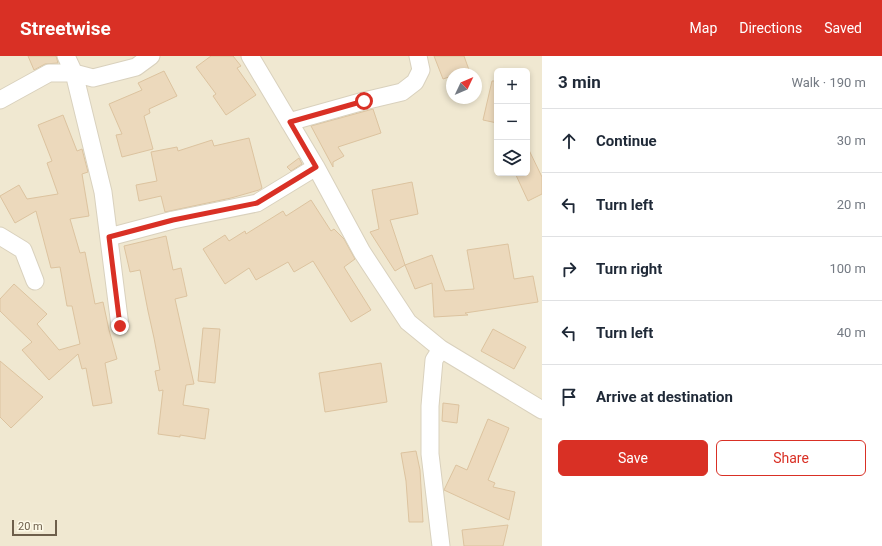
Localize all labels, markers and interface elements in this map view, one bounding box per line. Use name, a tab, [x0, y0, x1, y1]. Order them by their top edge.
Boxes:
text: Streetwise	[20, 17, 111, 40]
text: Map	[690, 20, 717, 36]
text: Directions	[739, 20, 802, 36]
text: Saved	[824, 20, 862, 36]
north arrow	[446, 68, 482, 104]
map controls	[494, 68, 530, 176]
button: +	[494, 68, 530, 104]
text: 3 min	[558, 72, 601, 92]
text: Walk · 190 m	[791, 75, 866, 90]
route start	[355, 92, 373, 110]
button: −	[494, 104, 530, 140]
icon: ahead	[558, 130, 580, 152]
text: Continue	[596, 132, 657, 150]
text: 30 m	[837, 133, 866, 148]
button: layers	[494, 140, 530, 176]
icon: left	[558, 194, 580, 216]
text: Turn left	[596, 196, 653, 214]
text: 20 m	[837, 197, 866, 212]
icon: right	[558, 258, 580, 280]
text: Turn right	[596, 260, 662, 278]
text: 100 m	[829, 261, 866, 276]
route end	[111, 317, 129, 335]
icon: left	[558, 322, 580, 344]
text: Turn left	[596, 324, 653, 342]
text: 40 m	[837, 325, 866, 340]
icon: arrive	[558, 386, 580, 408]
text: Arrive at destination	[596, 388, 733, 406]
button: Save	[558, 440, 708, 476]
button: Share	[716, 440, 866, 476]
scale bar	[12, 518, 57, 537]
text: 20 m	[18, 520, 43, 533]

